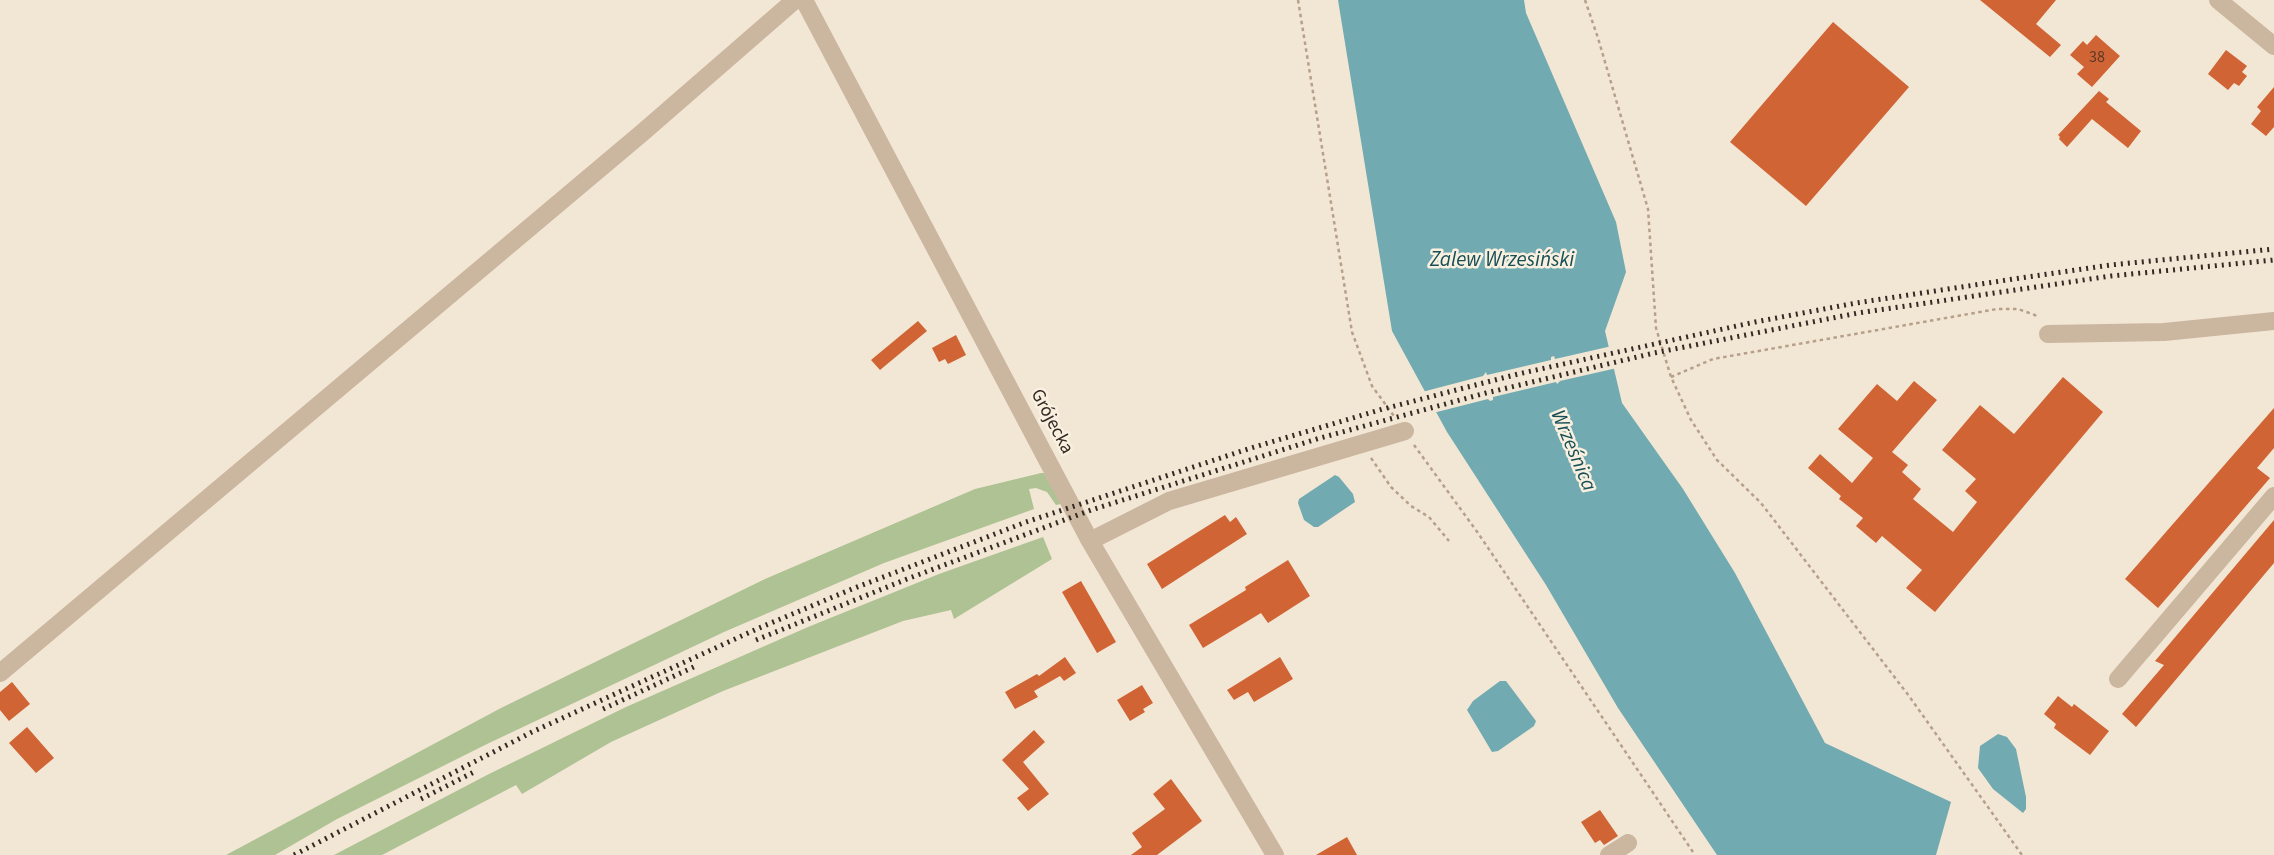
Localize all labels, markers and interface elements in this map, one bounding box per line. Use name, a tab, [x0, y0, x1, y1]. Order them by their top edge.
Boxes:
house number: 38	[2089, 48, 2105, 68]
water label: Zalew Wrzesiński	[1430, 248, 1574, 274]
street label: Grójecka	[1025, 386, 1077, 458]
water label: Wrześnica	[1544, 407, 1600, 495]

